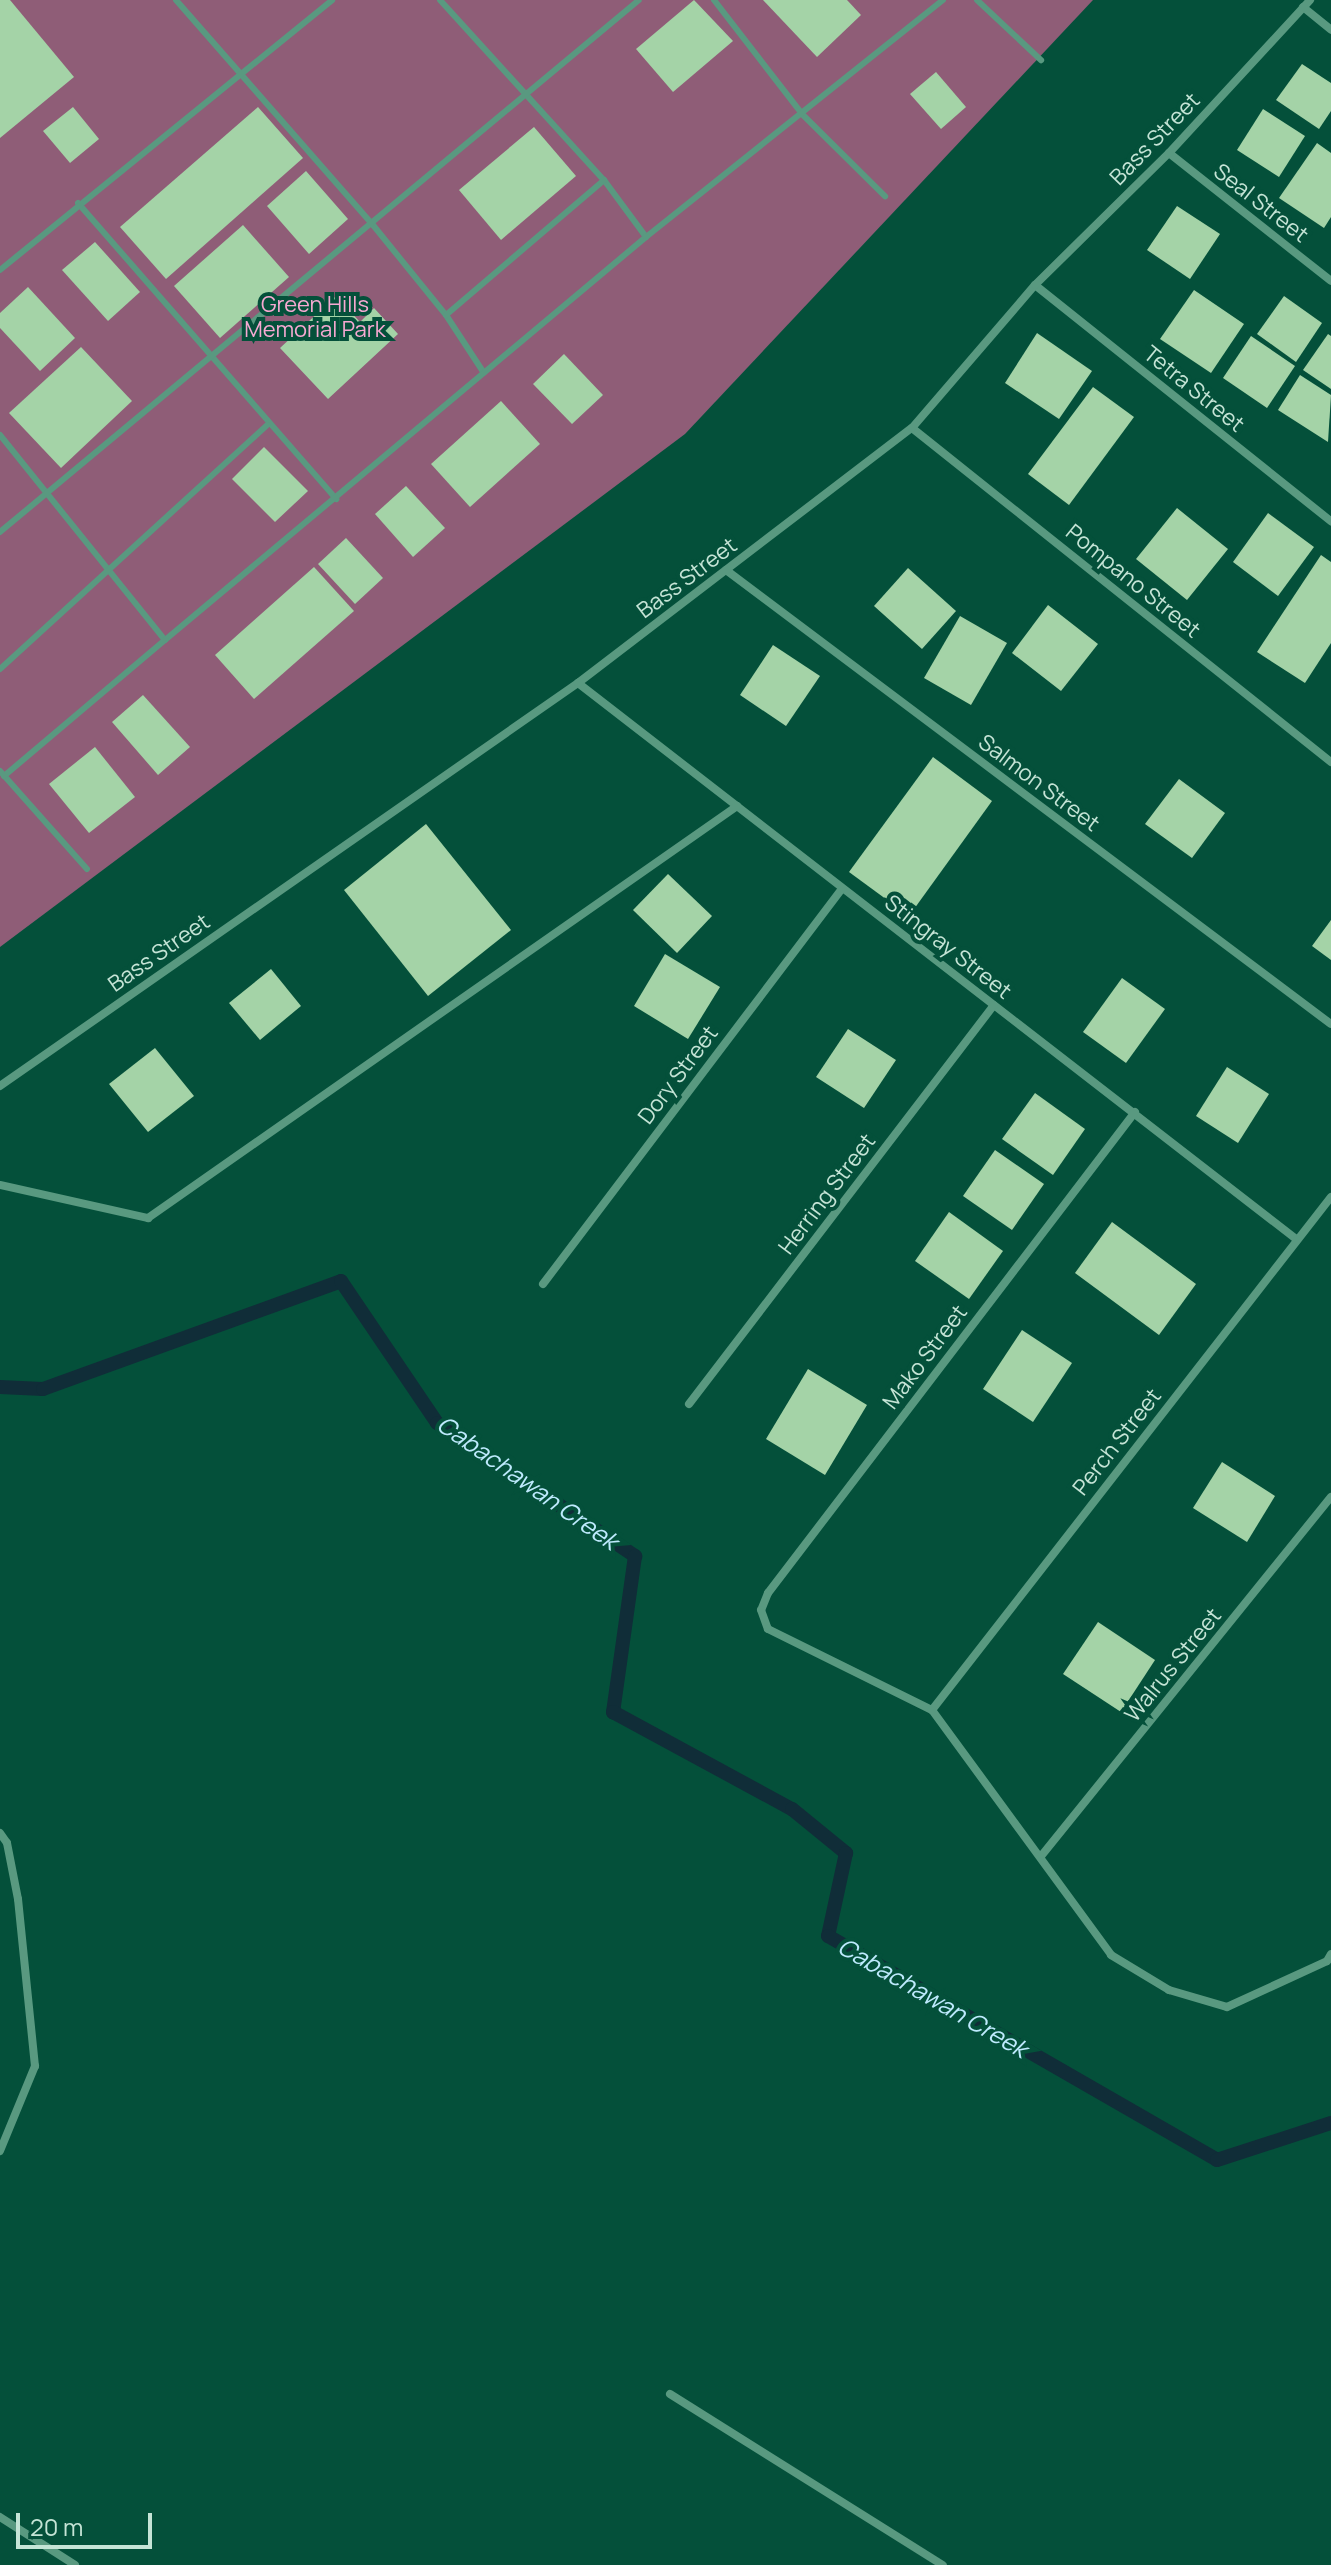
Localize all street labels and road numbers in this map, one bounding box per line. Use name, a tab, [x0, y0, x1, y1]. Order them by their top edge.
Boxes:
street label: Bass Street	[1105, 87, 1205, 191]
street label: Seal Street	[1209, 158, 1313, 248]
street label: Tetra Street	[1138, 340, 1250, 438]
street label: Pompano Street	[1061, 519, 1205, 643]
street label: Bass Street	[632, 532, 742, 624]
street label: Salmon Street	[973, 729, 1105, 837]
street label: Stingray Street	[879, 889, 1017, 1005]
street label: Bass Street	[103, 908, 215, 998]
street label: Dory Street	[632, 1021, 724, 1129]
street label: Herring Street	[773, 1129, 881, 1259]
street label: Mako Street	[877, 1300, 973, 1414]
street label: Perch Street	[1067, 1383, 1167, 1501]
street label: Walrus Street	[1119, 1603, 1227, 1727]

